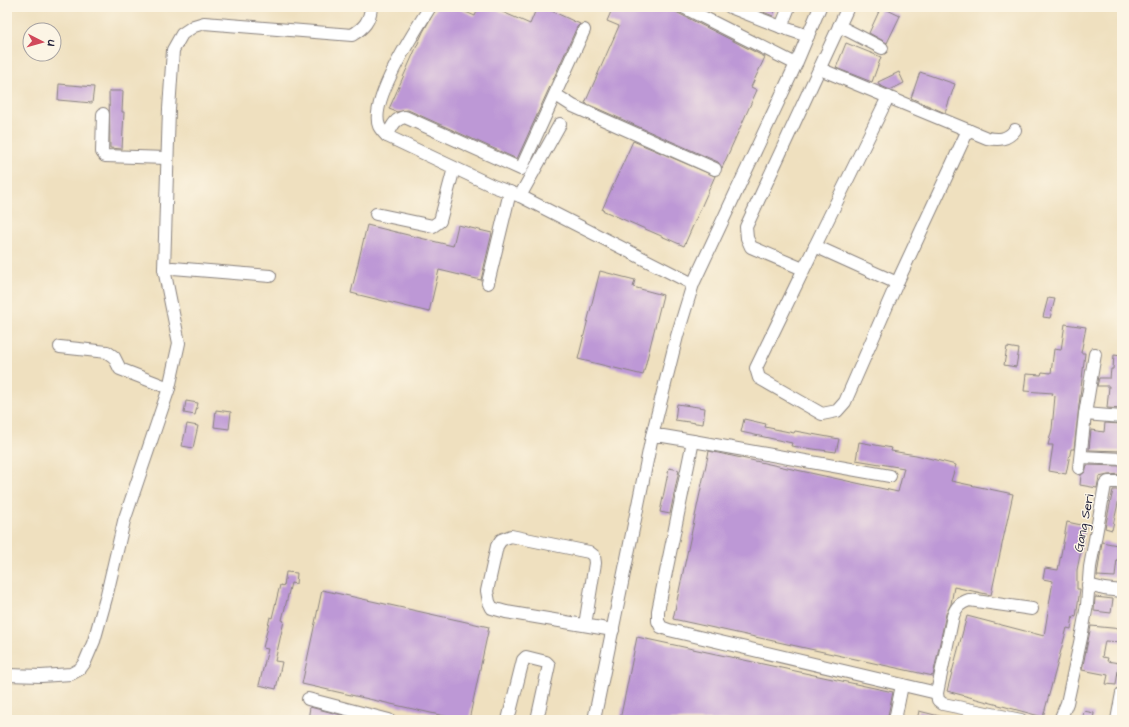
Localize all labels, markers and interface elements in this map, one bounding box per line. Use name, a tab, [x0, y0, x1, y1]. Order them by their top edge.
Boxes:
north arrow	[22, 22, 62, 62]
text: U	[44, 38, 59, 47]
street label: Gang Seri	[1070, 493, 1099, 554]

